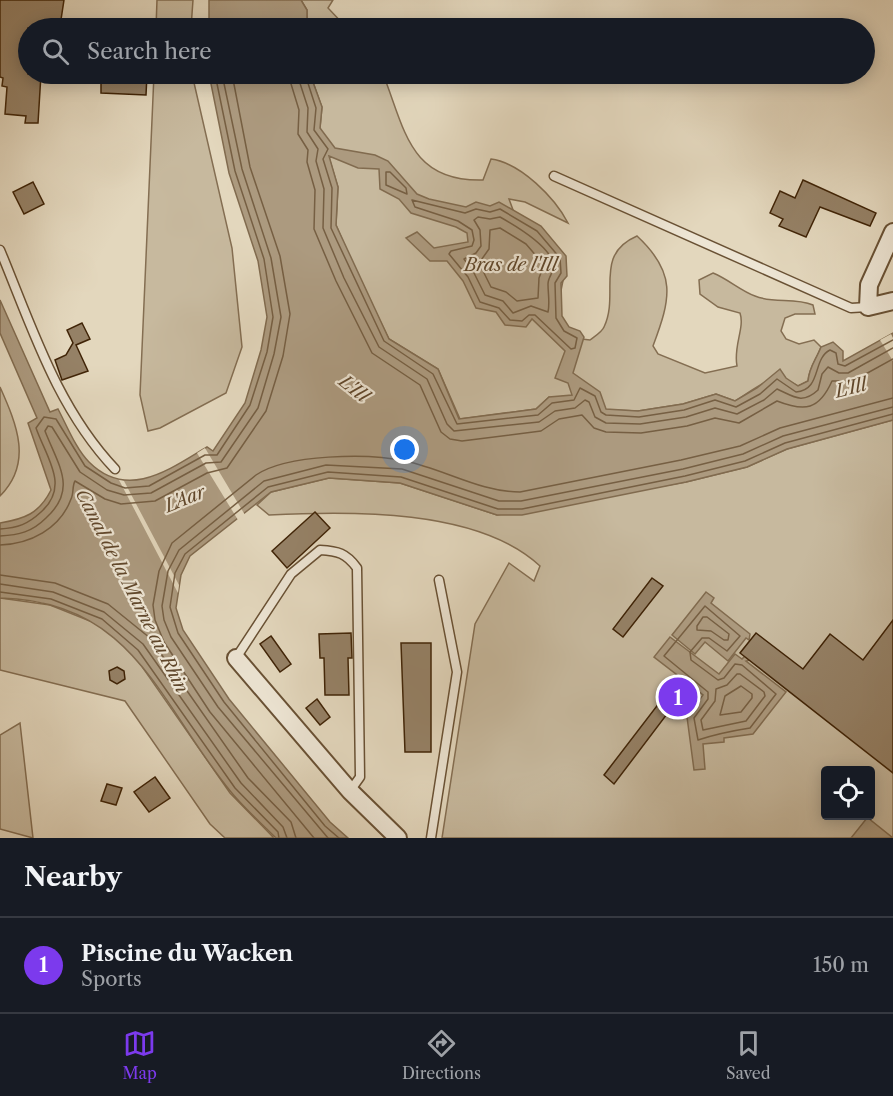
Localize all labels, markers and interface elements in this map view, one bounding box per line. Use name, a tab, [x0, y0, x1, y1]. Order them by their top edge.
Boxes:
search box	[18, 18, 875, 84]
icon: search	[39, 35, 72, 68]
text: Search here	[87, 38, 212, 65]
water label: Bras de l'Ill	[462, 254, 560, 276]
water label: L'Ill	[333, 369, 375, 409]
water label: L'Ill	[831, 373, 871, 403]
your location	[390, 435, 419, 464]
water label: L'Aar	[159, 480, 210, 518]
water label: Canal de la Marne au Rhin	[71, 485, 193, 697]
pin: 1	[658, 674, 698, 720]
map controls	[821, 766, 875, 820]
button: locate	[821, 766, 875, 820]
text: Nearby	[24, 861, 122, 893]
text: Piscine du Wacken	[81, 940, 293, 967]
text: 1	[39, 953, 48, 977]
text: 150 m	[813, 953, 869, 977]
text: Sports	[81, 967, 142, 991]
tab: Map	[123, 1027, 157, 1083]
tab: Directions	[402, 1027, 481, 1083]
tab: Saved	[726, 1027, 770, 1083]

